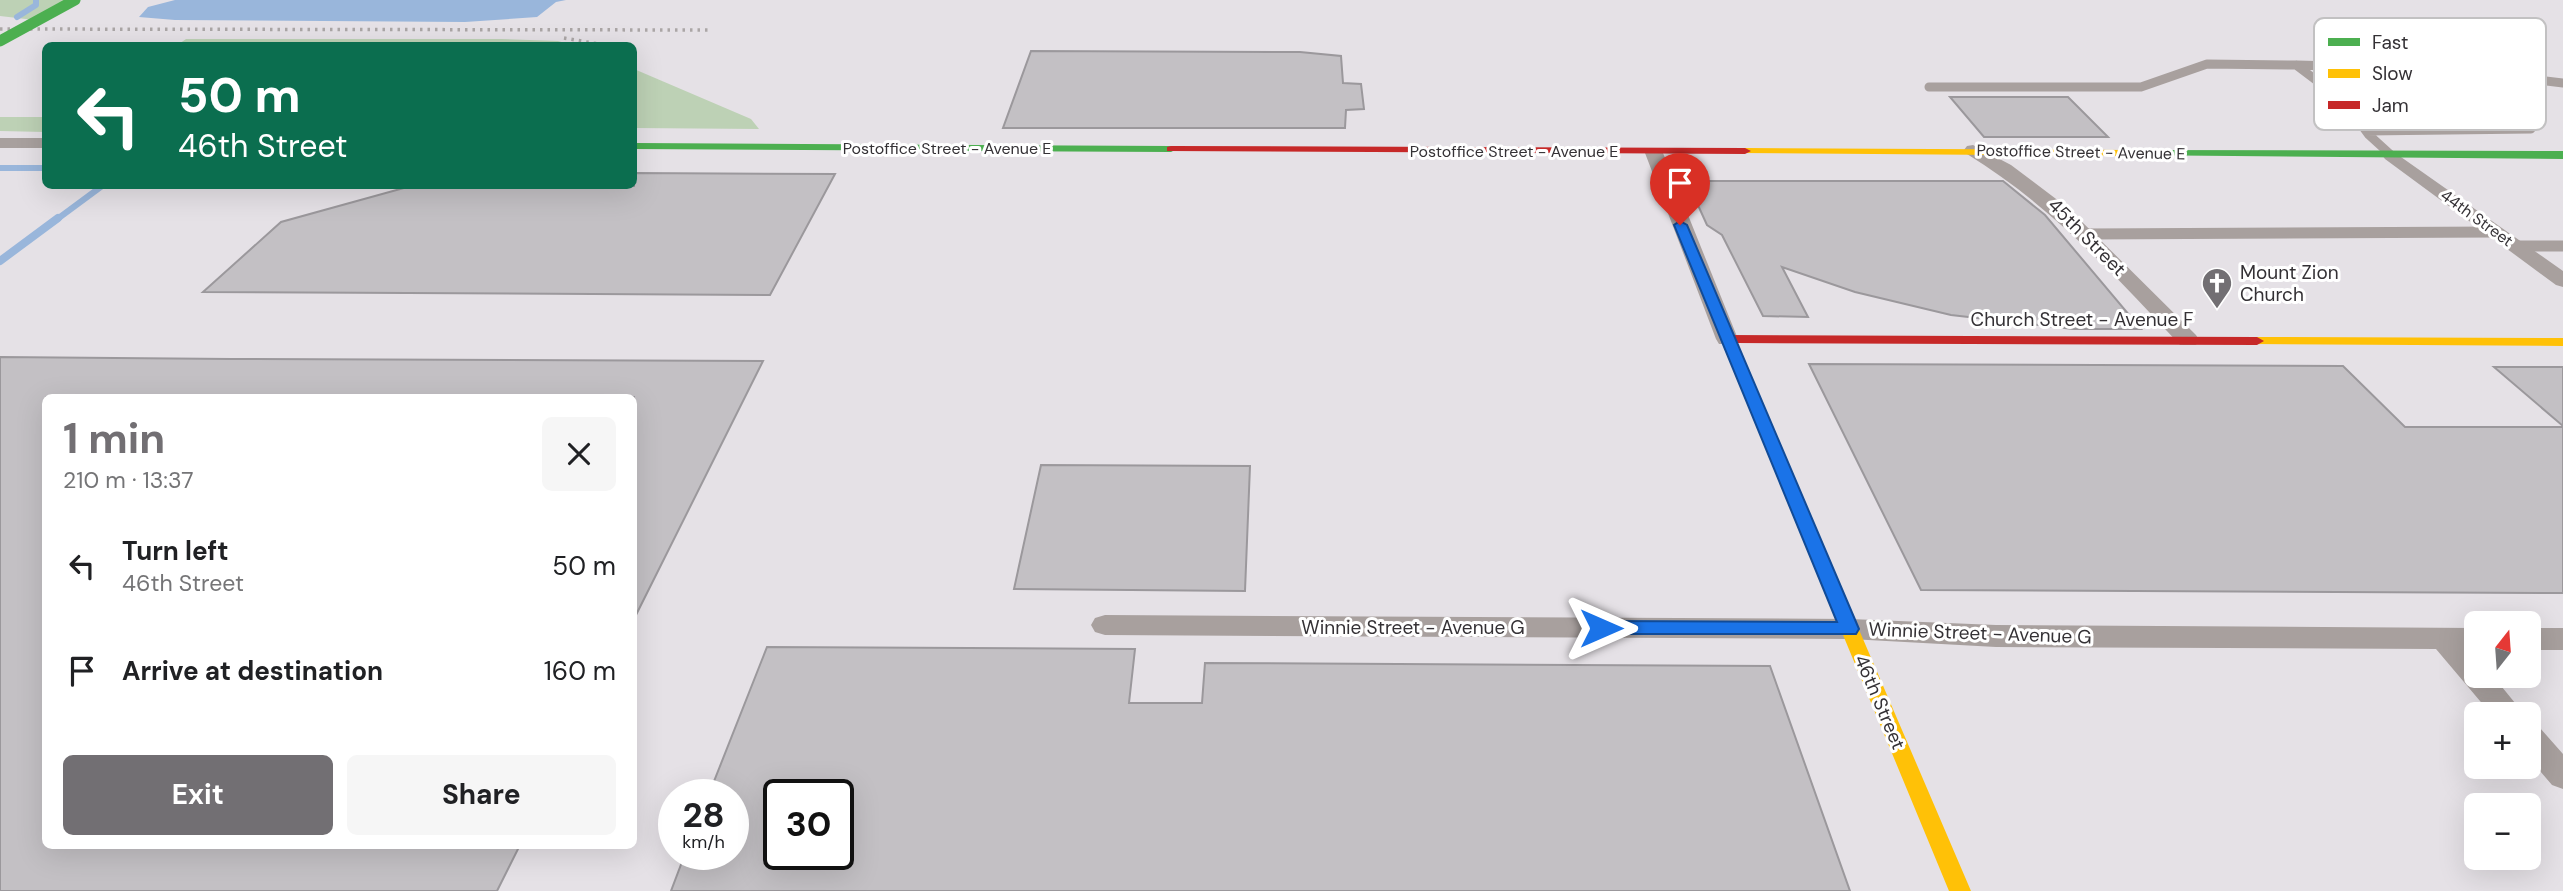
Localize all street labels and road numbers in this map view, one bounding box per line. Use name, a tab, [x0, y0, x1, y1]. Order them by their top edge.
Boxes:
street label: Postoffice Street - Avenue E	[843, 138, 1051, 159]
street label: Postoffice Street - Avenue E	[1977, 140, 2185, 164]
street label: Postoffice Street - Avenue E	[1410, 141, 1618, 162]
street label: 44th Street	[2437, 185, 2517, 251]
street label: 45th Street	[2043, 193, 2131, 281]
street label: Church Street - Avenue F	[1971, 307, 2193, 332]
street label: Winnie Street - Avenue G	[1301, 615, 1525, 640]
street label: Winnie Street - Avenue G	[1868, 617, 2092, 649]
street label: 46th Street	[1849, 651, 1911, 753]

